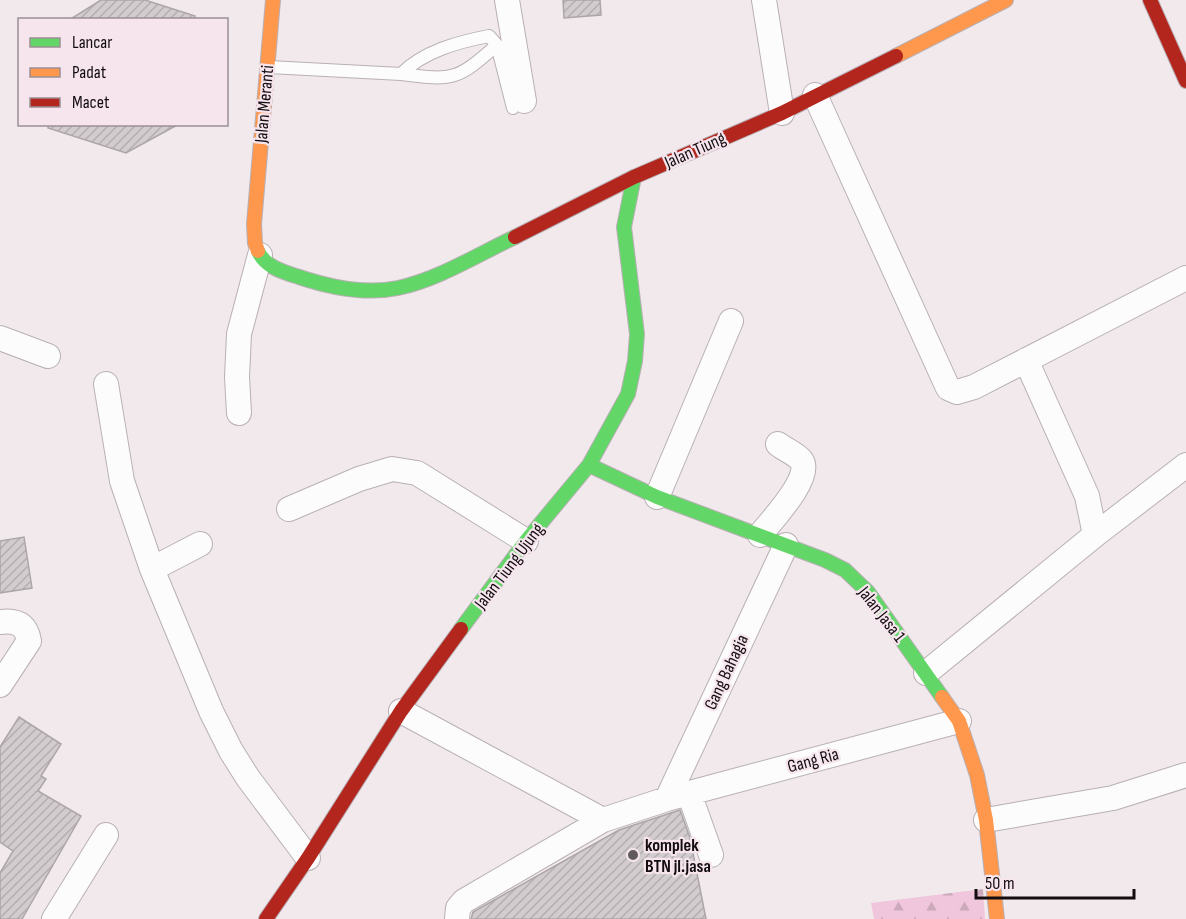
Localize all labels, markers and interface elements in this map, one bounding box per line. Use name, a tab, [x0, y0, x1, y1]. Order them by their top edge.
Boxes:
legend	[18, 18, 228, 126]
text: Lancar	[72, 32, 112, 53]
text: Padat	[72, 62, 107, 83]
street label: Jalan Meranti	[251, 64, 278, 145]
text: Macet	[72, 92, 110, 113]
street label: Jalan Tiung	[661, 128, 729, 174]
street label: Jalan Tiung Ujung	[470, 519, 548, 614]
street label: Jalan Jasa 1	[853, 582, 910, 647]
street label: Gang Bahagia	[700, 631, 753, 713]
street label: Gang Ria	[785, 744, 841, 777]
place label: komplek BTN jl.jasa	[645, 835, 711, 877]
marker: komplek BTN jl.jasa	[626, 848, 640, 862]
scale bar	[976, 862, 1134, 900]
text: 50 m	[985, 873, 1015, 894]

